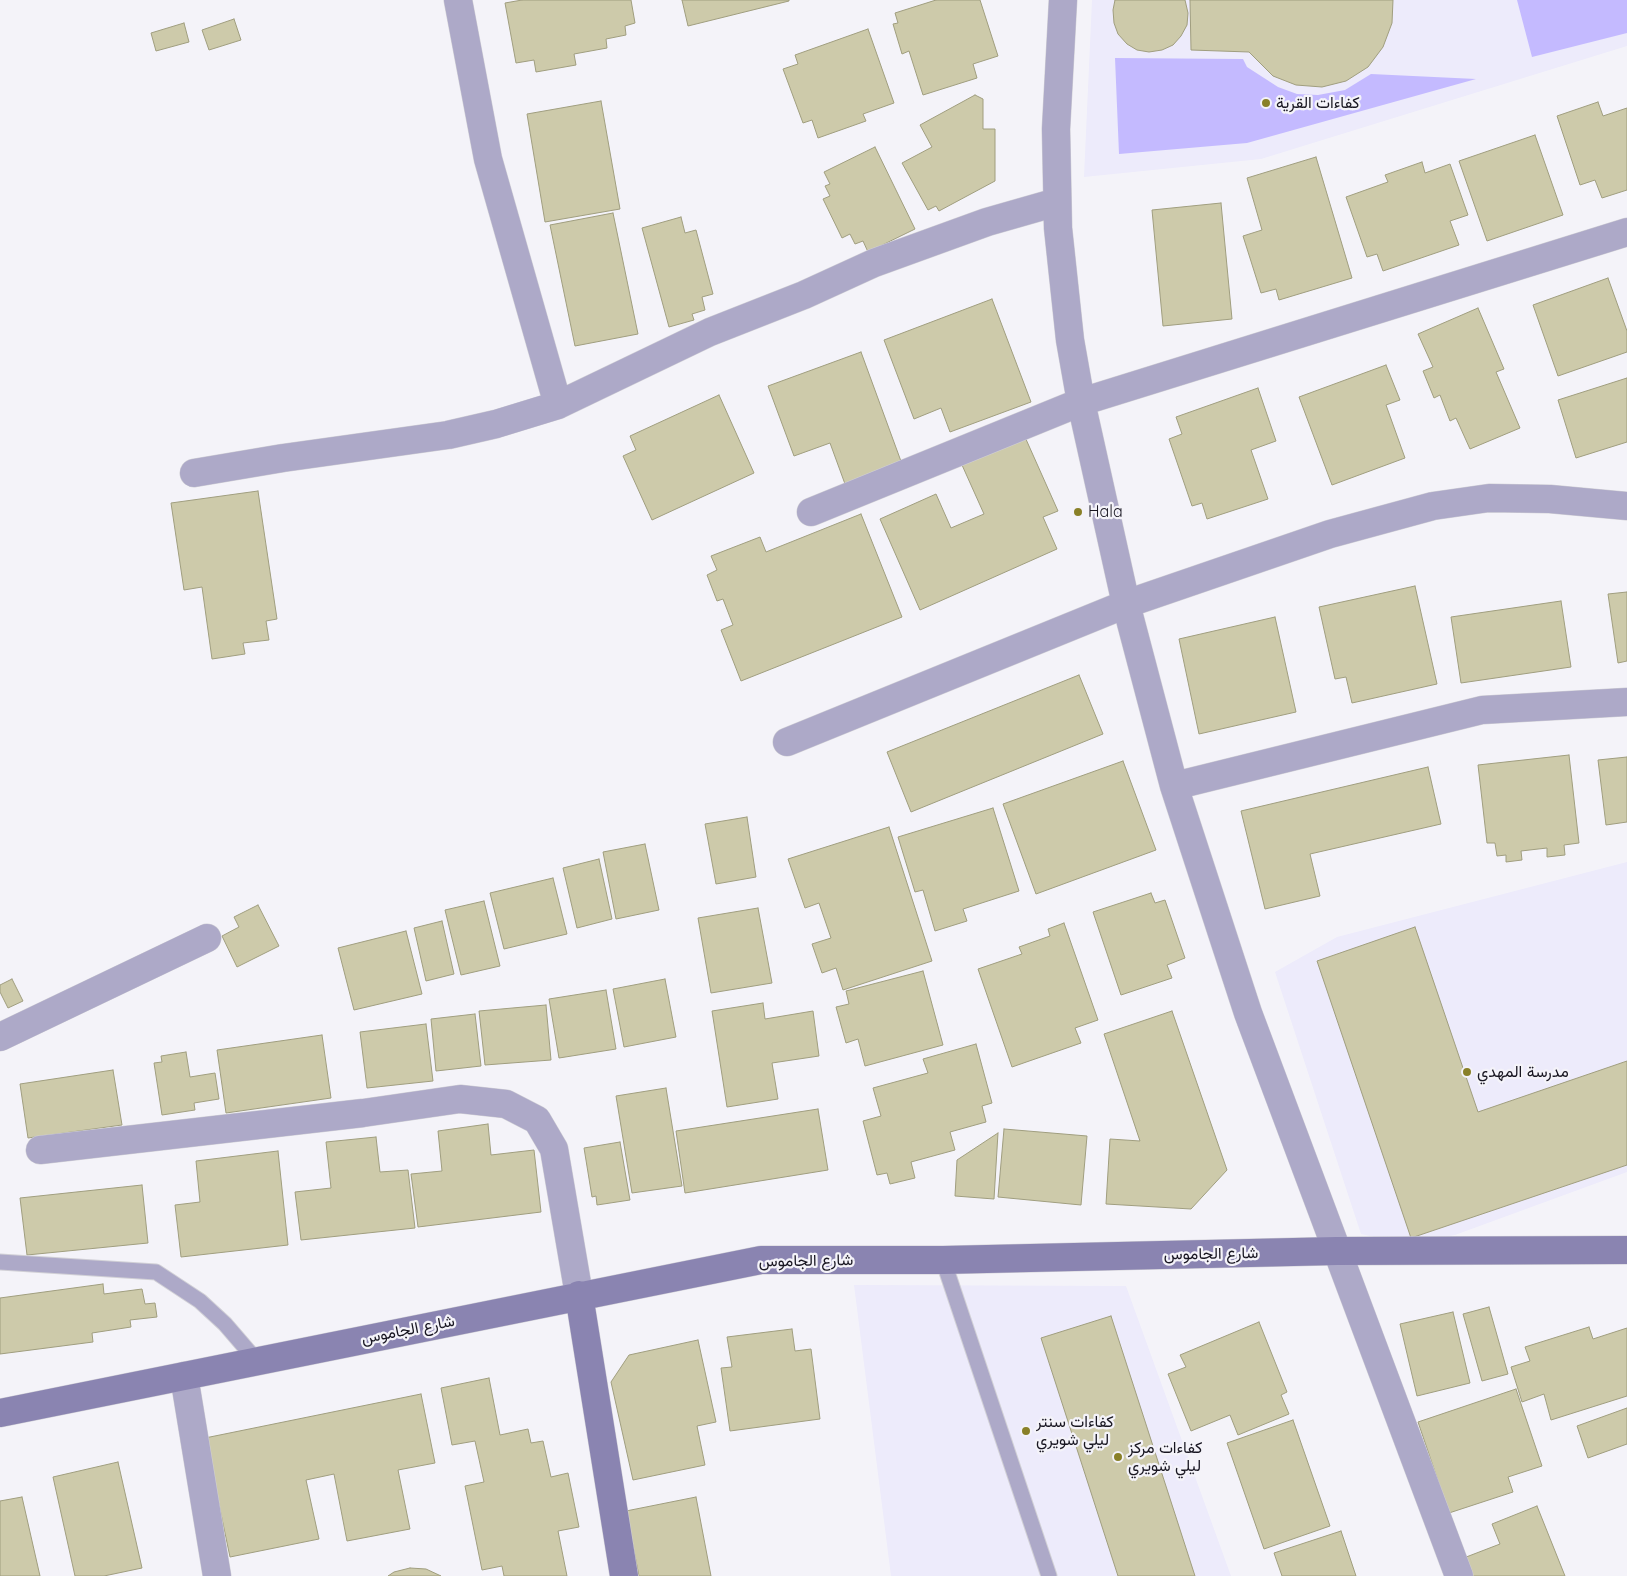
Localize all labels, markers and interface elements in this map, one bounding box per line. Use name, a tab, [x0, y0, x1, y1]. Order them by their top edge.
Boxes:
place label: كفاءات القرية	[1276, 93, 1360, 113]
marker: كفاءات القرية	[1260, 97, 1272, 109]
place label: Hala	[1088, 502, 1123, 522]
marker: Hala	[1072, 506, 1084, 518]
place label: مدرسة المهدي	[1477, 1062, 1569, 1082]
marker: مدرسة المهدي	[1461, 1066, 1473, 1078]
street label: شارع الجاموس	[1164, 1244, 1258, 1264]
street label: شارع الجاموس	[759, 1251, 853, 1271]
street label: شارع الجاموس	[360, 1312, 456, 1348]
place label: كفاءات سنتر ليلي شويري	[1036, 1412, 1114, 1450]
marker: كفاءات سنتر ليلي شويري	[1020, 1425, 1032, 1437]
place label: كفاءات مركز ليلي شويري	[1128, 1438, 1202, 1476]
marker: كفاءات مركز ليلي شويري	[1112, 1451, 1124, 1463]

